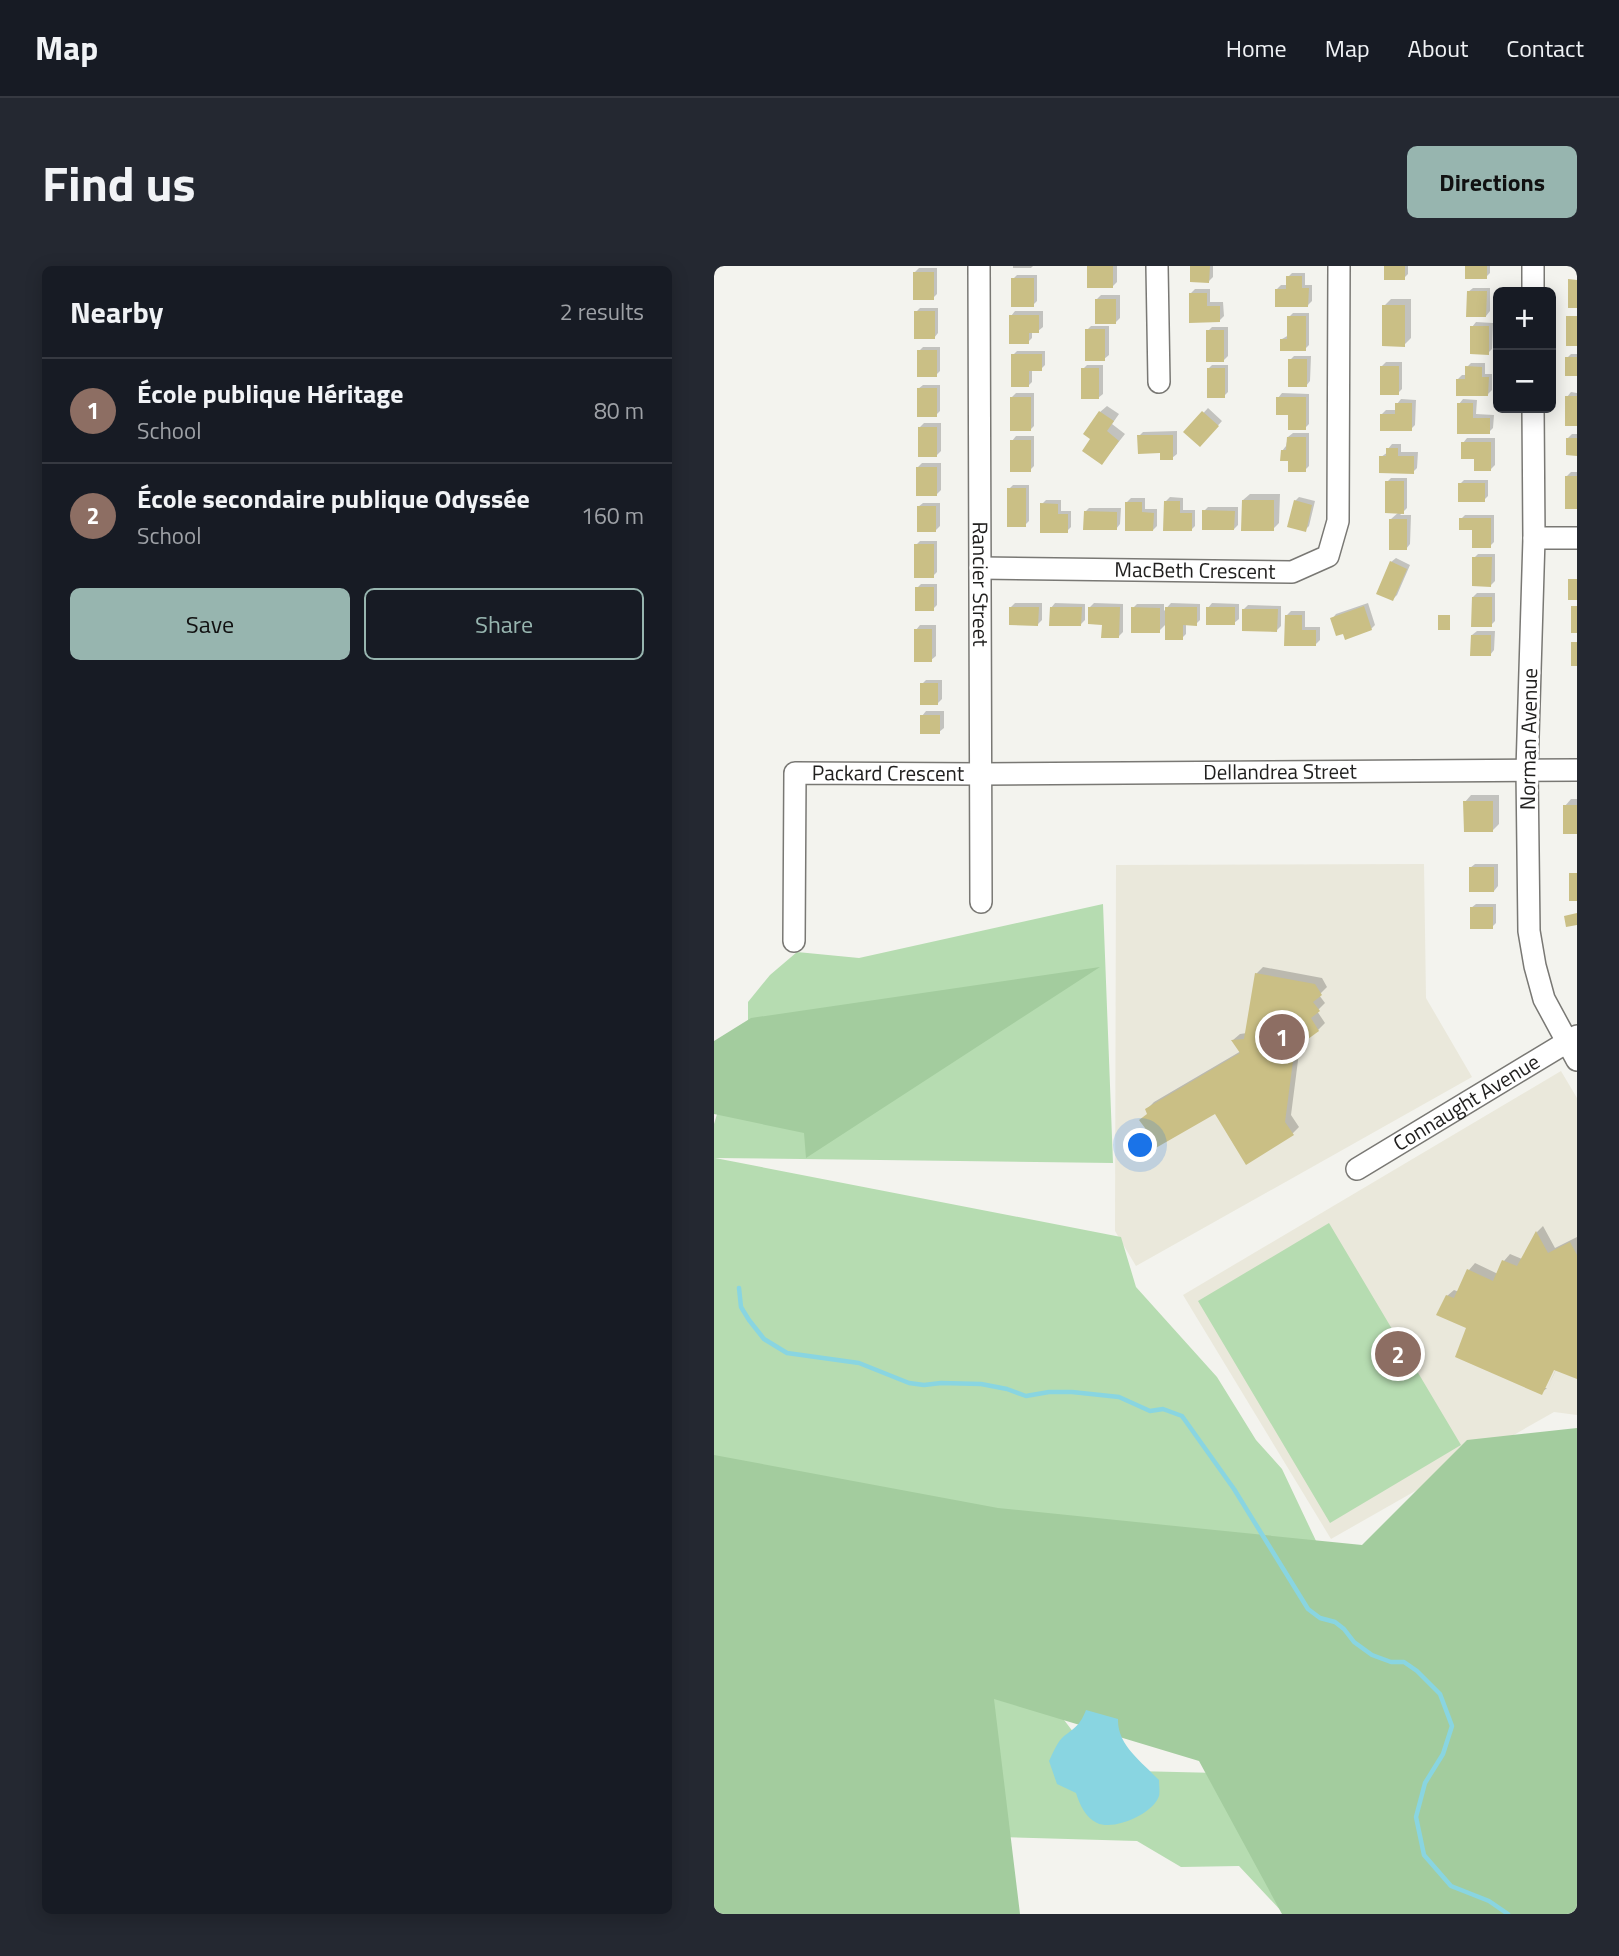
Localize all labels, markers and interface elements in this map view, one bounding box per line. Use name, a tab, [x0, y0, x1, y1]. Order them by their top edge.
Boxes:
text: Map	[35, 23, 98, 73]
text: Home	[1226, 30, 1287, 66]
text: Map	[1325, 30, 1370, 66]
text: About	[1408, 30, 1468, 66]
text: Contact	[1506, 30, 1584, 66]
text: Find us	[42, 145, 196, 220]
button: Directions	[1407, 146, 1577, 218]
map controls	[1493, 287, 1556, 413]
button: +	[1493, 287, 1556, 350]
text: Nearby	[70, 289, 163, 335]
text: 2 results	[560, 294, 644, 329]
button: −	[1493, 350, 1556, 413]
text: École publique Héritage	[137, 374, 403, 413]
text: 1	[87, 393, 99, 428]
text: 80 m	[594, 393, 644, 428]
text: School	[137, 413, 201, 448]
text: École secondaire publique Odyssée	[137, 479, 530, 518]
text: 2	[87, 498, 99, 533]
text: 160 m	[581, 498, 644, 533]
text: School	[137, 518, 201, 553]
street label: Rancier Street	[965, 521, 997, 647]
street label: MacBeth Crescent	[1114, 553, 1276, 587]
button: Save	[70, 588, 350, 660]
button: Share	[364, 588, 644, 660]
street label: Norman Avenue	[1511, 668, 1545, 810]
street label: Dellandrea Street	[1203, 754, 1358, 788]
street label: Packard Crescent	[812, 756, 965, 789]
pin: 1	[1259, 1011, 1305, 1063]
street label: Connaught Avenue	[1387, 1045, 1545, 1159]
your location	[1123, 1128, 1157, 1162]
pin: 2	[1375, 1328, 1421, 1380]

